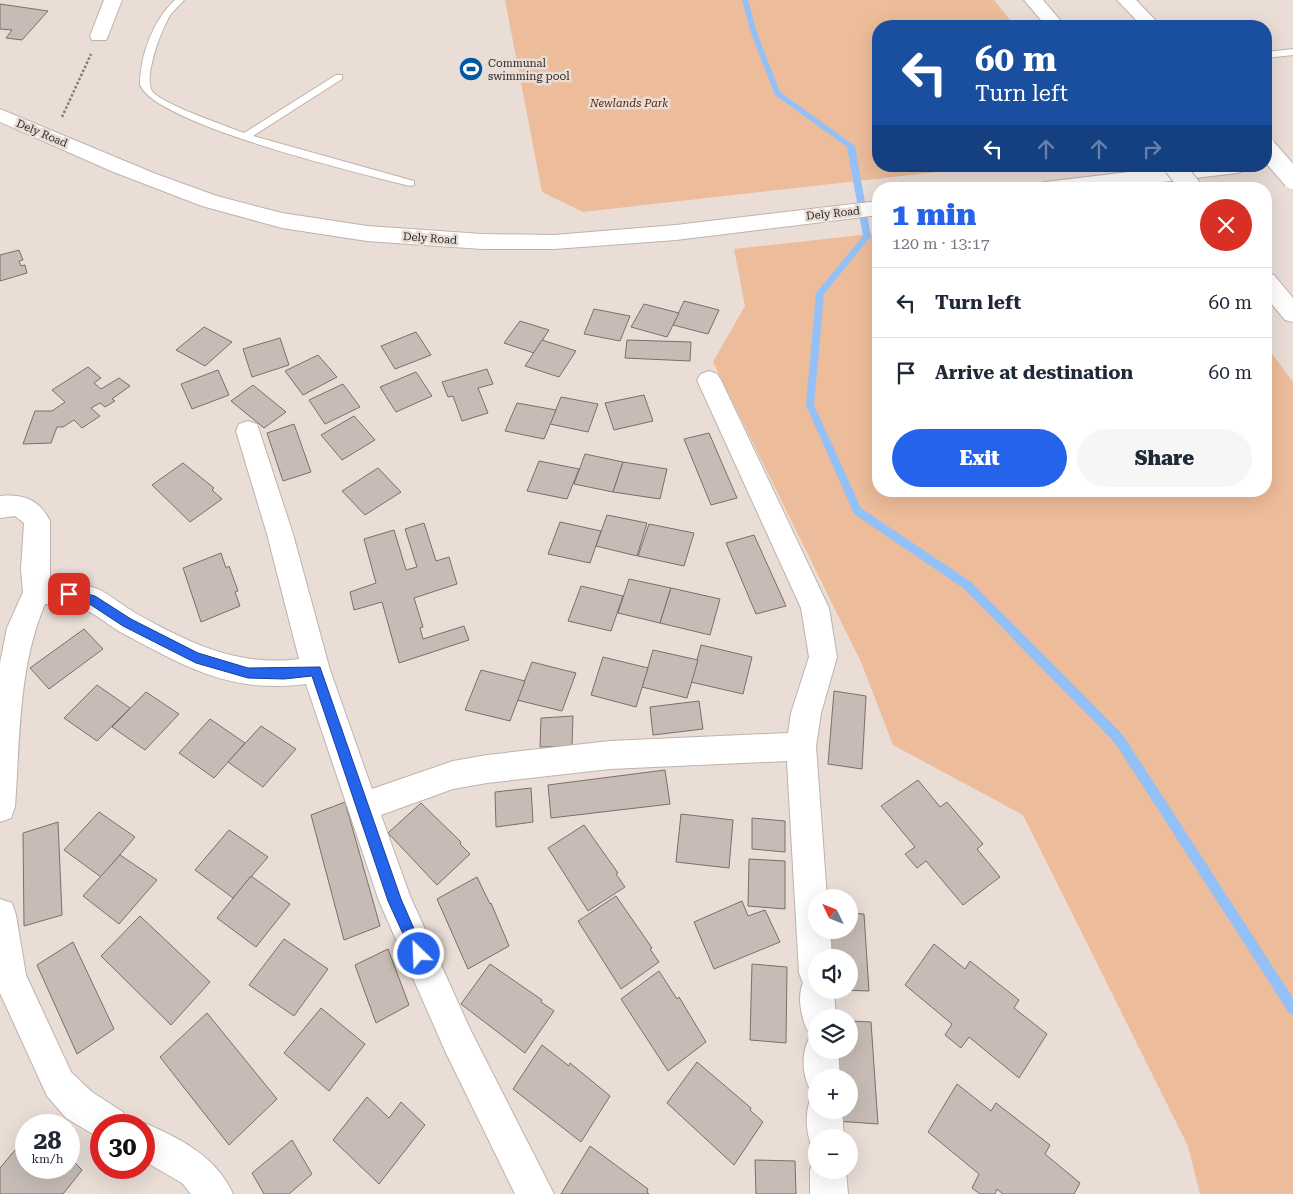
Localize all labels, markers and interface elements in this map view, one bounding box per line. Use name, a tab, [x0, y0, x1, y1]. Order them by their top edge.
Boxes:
text: 60 m	[975, 39, 1057, 80]
icon: left	[892, 40, 957, 105]
sports icon: Communal swimming pool	[458, 56, 484, 82]
place label: Communal swimming pool	[488, 57, 570, 83]
text: Turn left	[975, 81, 1068, 106]
park label: Newlands Park	[589, 97, 668, 110]
street label: Dely Road	[14, 117, 69, 150]
icon: left	[979, 135, 1007, 163]
icon: ahead	[1032, 135, 1060, 163]
icon: ahead	[1085, 135, 1113, 163]
icon: right	[1138, 135, 1166, 163]
text: 1 min	[892, 197, 976, 232]
button: close	[1200, 199, 1252, 251]
street label: Dely Road	[805, 204, 861, 223]
street label: Dely Road	[402, 230, 457, 247]
text: 120 m · 13:17	[892, 234, 990, 253]
icon: left	[892, 289, 920, 317]
text: Turn left	[935, 291, 1021, 314]
text: 60 m	[1209, 291, 1252, 314]
icon: arrive	[892, 359, 920, 387]
text: Arrive at destination	[935, 361, 1133, 384]
text: 60 m	[1209, 361, 1252, 384]
button: Exit	[892, 429, 1067, 487]
button: Share	[1077, 429, 1252, 487]
pin	[48, 573, 90, 615]
icon: arrive	[55, 580, 83, 608]
north arrow	[808, 889, 858, 939]
map controls	[808, 889, 858, 1179]
position arrow	[392, 927, 444, 979]
button: sound	[808, 949, 858, 999]
button: layers	[808, 1009, 858, 1059]
button: +	[808, 1069, 858, 1119]
speed limit sign: 30	[90, 1114, 155, 1179]
text: 28	[33, 1126, 62, 1155]
button: −	[808, 1129, 858, 1179]
text: km/h	[31, 1152, 64, 1166]

